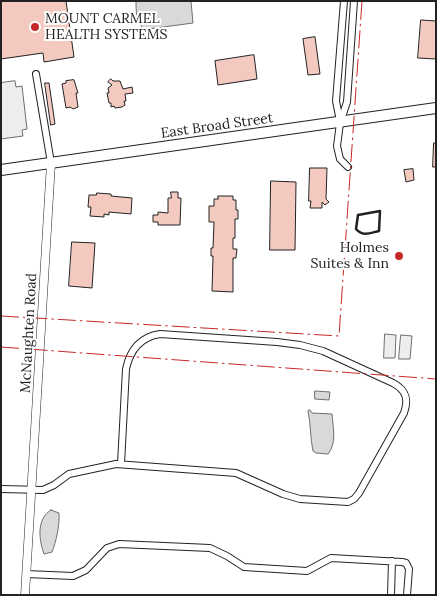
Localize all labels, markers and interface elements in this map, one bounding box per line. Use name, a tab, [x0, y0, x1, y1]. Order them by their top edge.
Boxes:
place label: MOUNT CARMEL HEALTH SYSTEMS	[45, 11, 167, 44]
marker: MOUNT CARMEL HEALTH SYSTEMS	[29, 21, 41, 33]
street label: East Broad Street	[160, 110, 274, 142]
place label: Holmes Suites & Inn	[310, 240, 389, 272]
marker: Holmes Suites & Inn	[393, 250, 405, 262]
street label: McNaughten Road	[17, 273, 41, 393]

